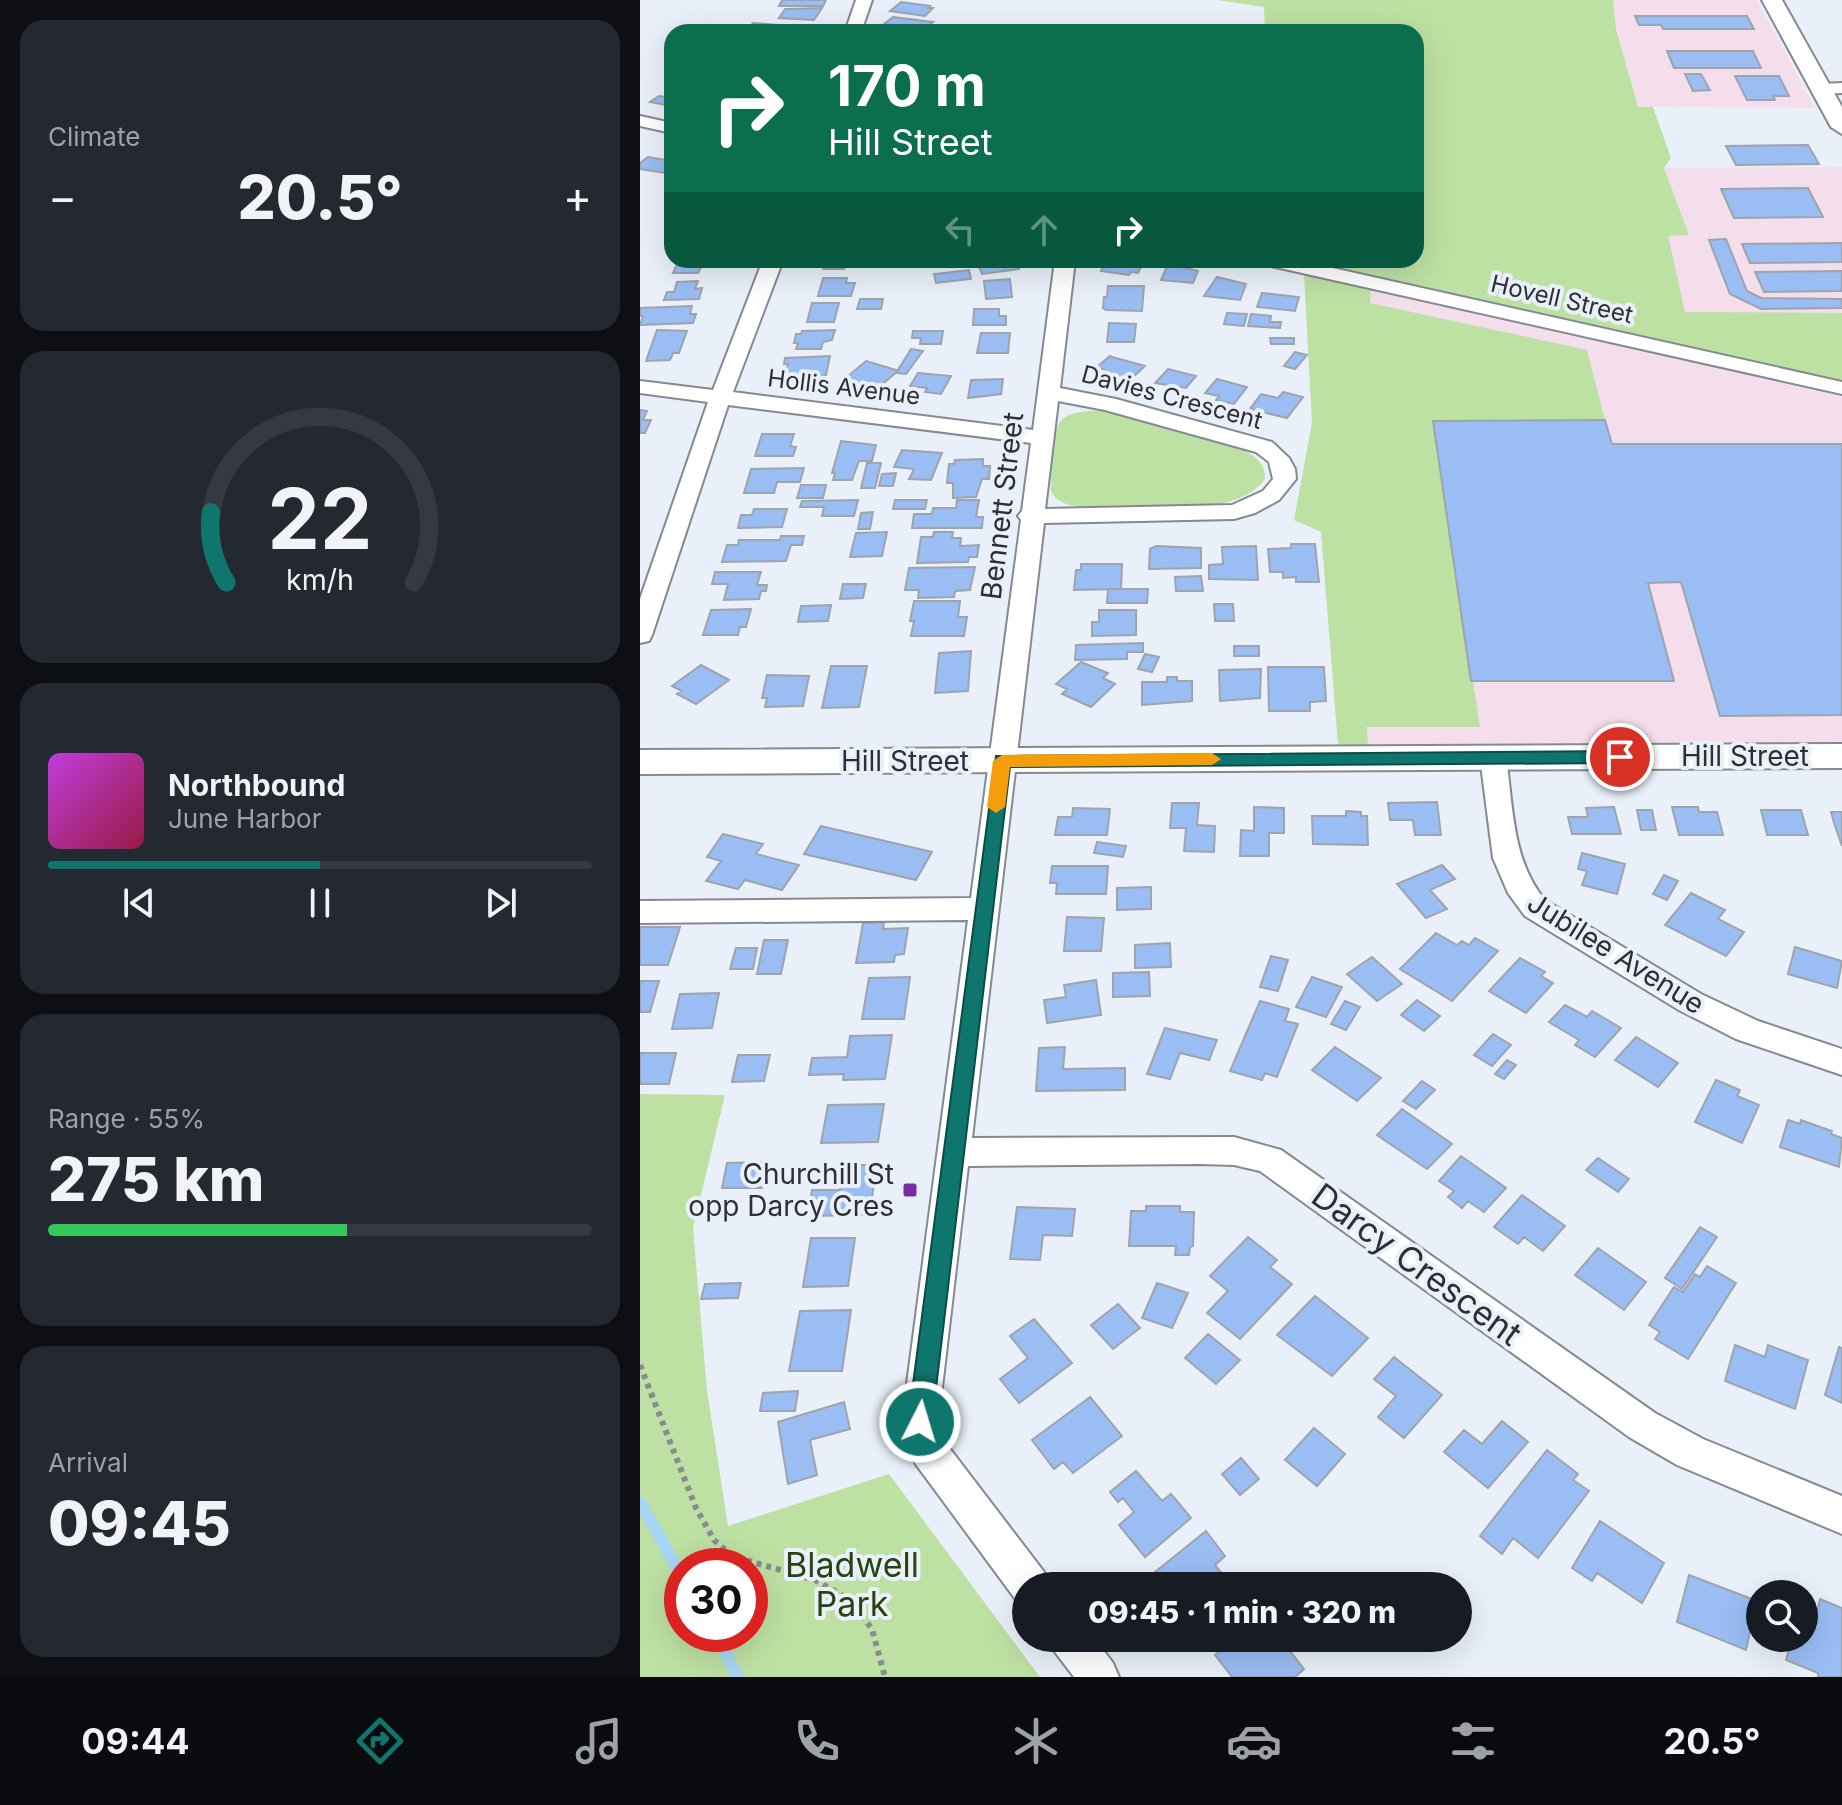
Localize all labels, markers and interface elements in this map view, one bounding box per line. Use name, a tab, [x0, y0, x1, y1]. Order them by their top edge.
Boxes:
text: 170 m	[828, 52, 986, 120]
icon: right	[696, 56, 800, 160]
text: Hill Street	[828, 120, 993, 164]
text: Climate	[48, 121, 140, 152]
text: 20.5°	[237, 161, 403, 233]
text: −	[48, 170, 77, 224]
text: +	[563, 170, 592, 224]
icon: left	[938, 208, 982, 252]
icon: ahead	[1022, 208, 1066, 252]
icon: right	[1106, 208, 1150, 252]
street label: Hovell Street	[1488, 269, 1636, 329]
street label: Davies Crescent	[1079, 359, 1266, 435]
street label: Hollis Avenue	[766, 363, 922, 411]
street label: Bennett Street	[974, 410, 1030, 602]
text: 22	[268, 468, 372, 569]
text: km/h	[286, 562, 354, 597]
pin	[1586, 723, 1654, 791]
icon: arrive	[1598, 735, 1642, 779]
street label: Hill Street	[1681, 739, 1809, 773]
street label: Hill Street	[841, 744, 969, 778]
text: Northbound	[168, 767, 345, 803]
text: June Harbor	[168, 803, 321, 834]
icon: previous	[117, 881, 161, 925]
icon: pause	[298, 881, 342, 925]
icon: next	[479, 881, 523, 925]
street label: Jubilee Avenue	[1521, 885, 1711, 1021]
text: Range · 55%	[48, 1103, 205, 1134]
text: 275 km	[48, 1143, 264, 1215]
place label: Churchill St opp Darcy Cres	[688, 1157, 894, 1223]
street label: Darcy Crescent	[1304, 1174, 1530, 1354]
marker: Churchill St opp Darcy Cres	[901, 1181, 919, 1199]
position arrow	[878, 1380, 962, 1464]
text: Arrival	[48, 1447, 128, 1478]
text: 09:45	[48, 1487, 231, 1559]
park label: Bladwell Park	[785, 1544, 919, 1624]
speed limit sign: 30	[664, 1548, 768, 1652]
map controls	[1746, 1580, 1818, 1652]
button: search	[1746, 1580, 1818, 1652]
text: 09:45 · 1 min · 320 m	[1088, 1594, 1396, 1630]
icon: directions	[352, 1713, 408, 1769]
icon: music	[571, 1713, 627, 1769]
icon: phone	[789, 1713, 845, 1769]
icon: climate	[1008, 1713, 1064, 1769]
icon: car	[1226, 1713, 1282, 1769]
icon: filters	[1445, 1713, 1501, 1769]
text: 09:44	[81, 1719, 190, 1763]
text: 20.5°	[1664, 1719, 1761, 1763]

